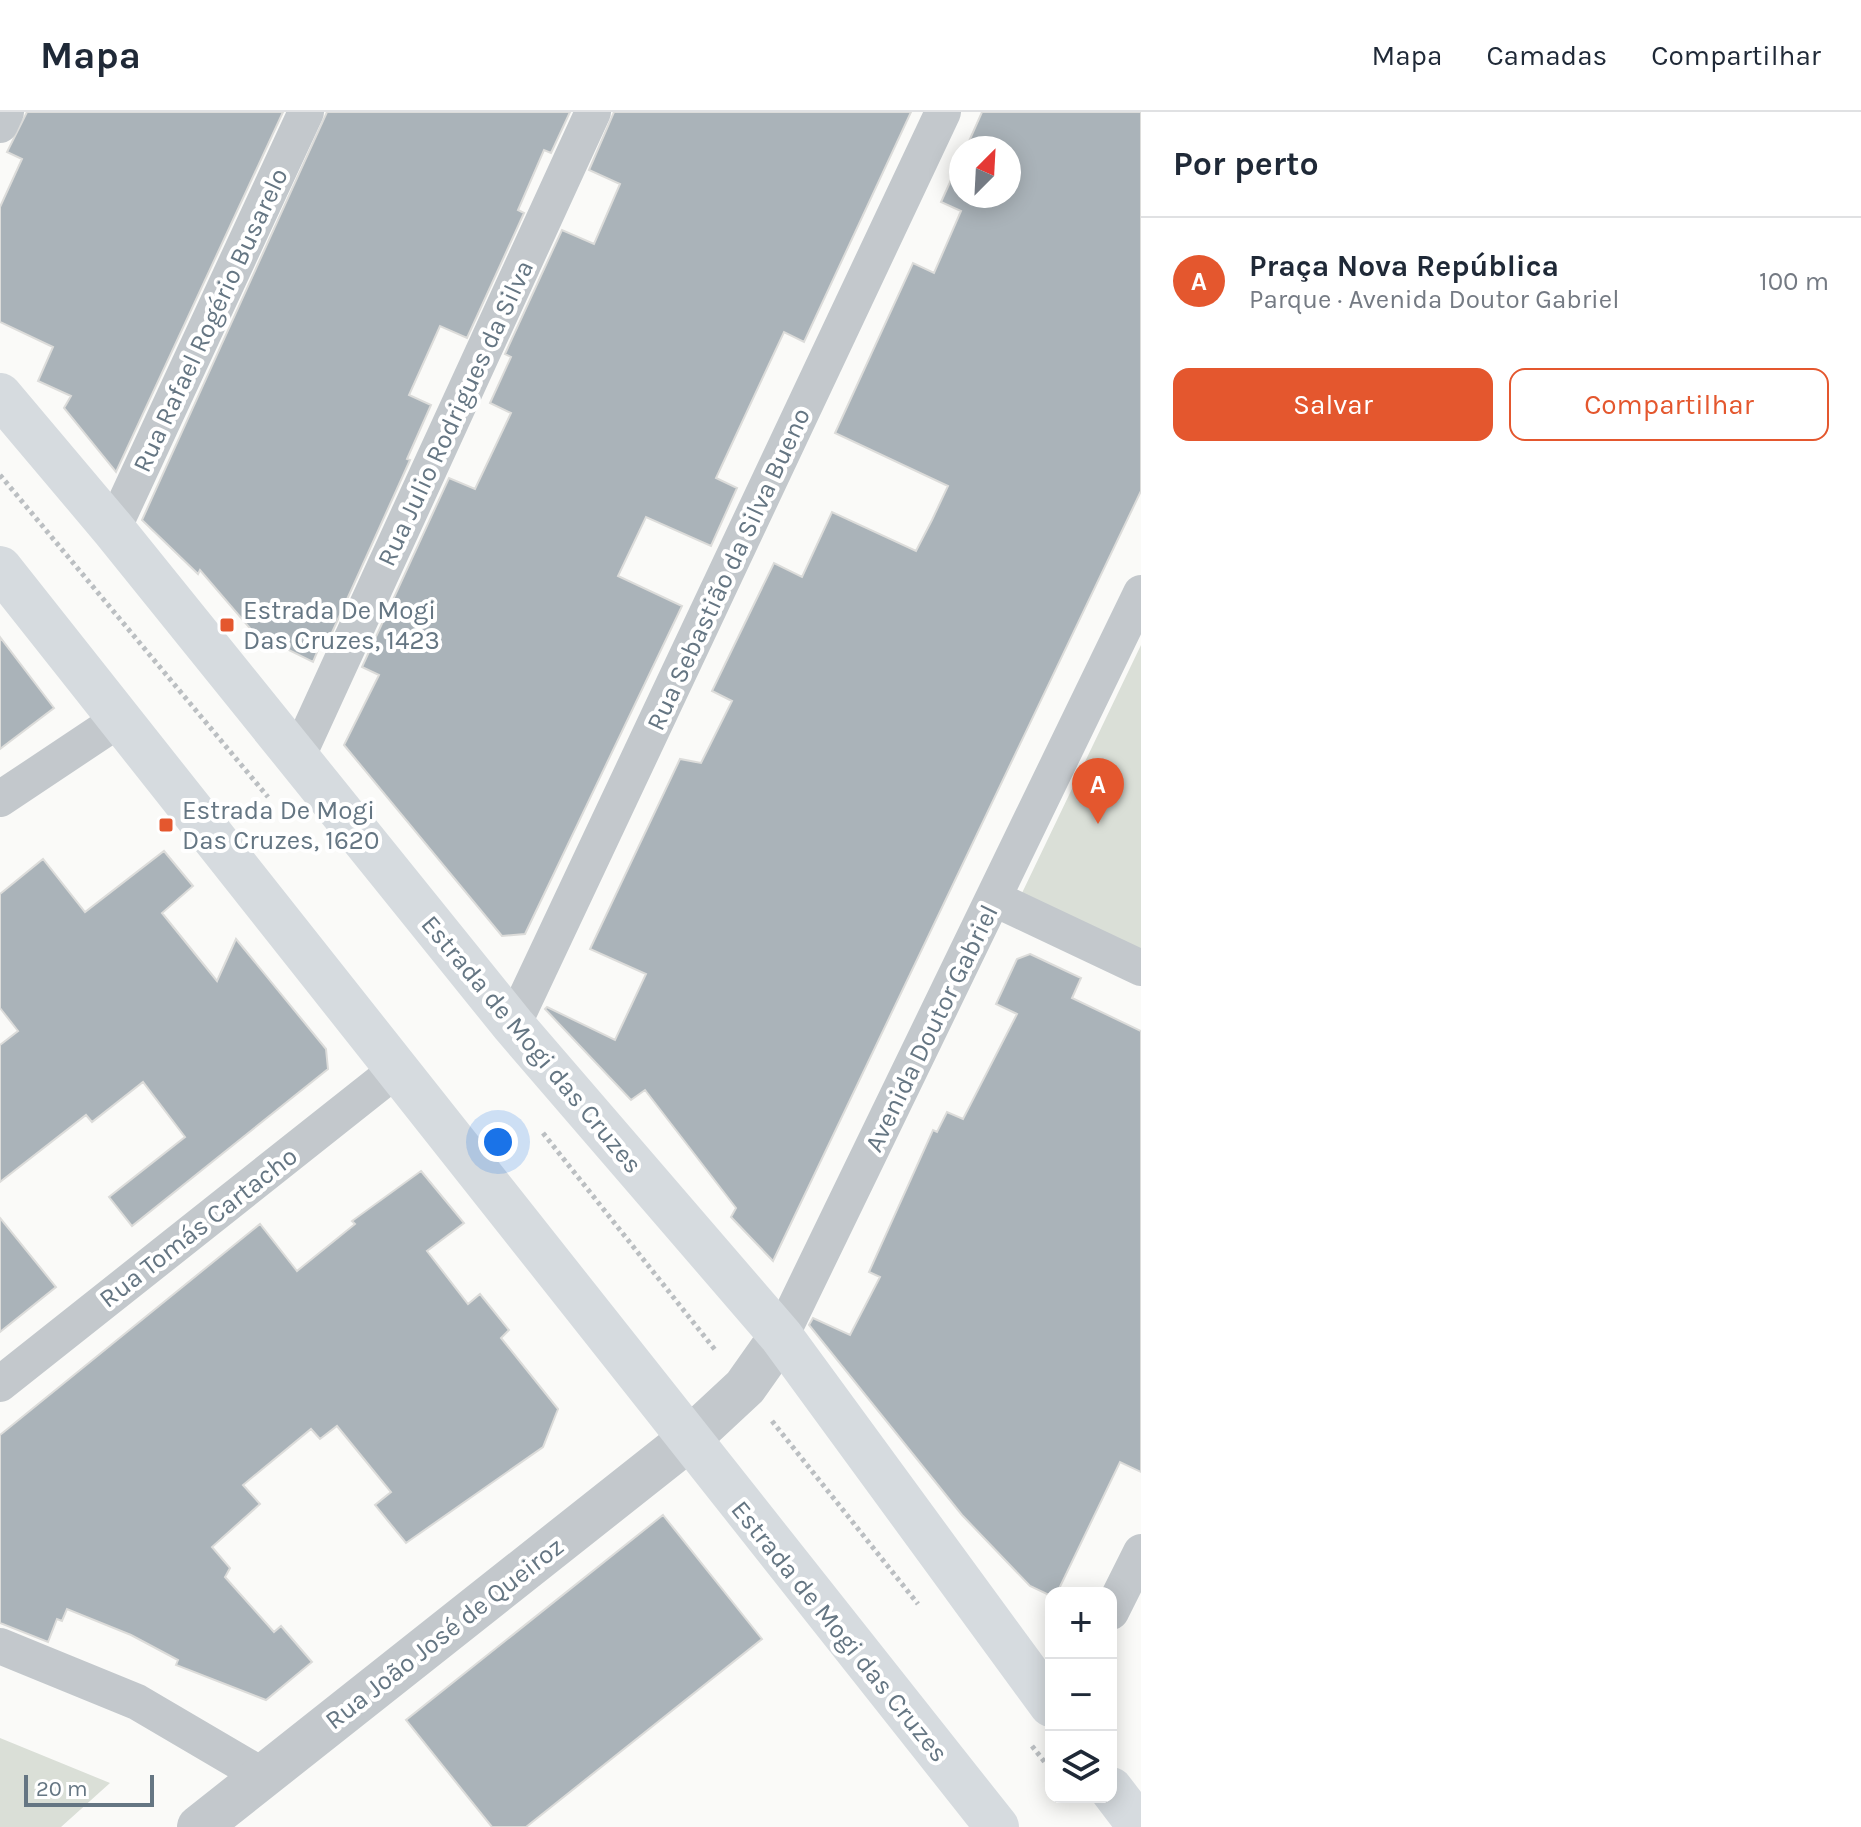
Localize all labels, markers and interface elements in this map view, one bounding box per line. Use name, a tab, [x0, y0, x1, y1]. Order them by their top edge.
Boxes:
text: Mapa	[40, 33, 141, 78]
text: Mapa	[1371, 39, 1442, 72]
text: Camadas	[1486, 39, 1607, 72]
text: Compartilhar	[1651, 39, 1821, 72]
north arrow	[949, 136, 1021, 208]
text: Por perto	[1173, 144, 1319, 184]
street label: Rua Rafael Rogério Busarelo	[126, 163, 295, 477]
text: Praça Nova República	[1249, 248, 1559, 284]
street label: Rua Julio Rodrigues da Silva	[371, 255, 540, 571]
text: A	[1191, 266, 1207, 297]
text: 100 m	[1759, 266, 1829, 297]
text: Parque · Avenida Doutor Gabriel	[1249, 284, 1619, 315]
button: Salvar	[1173, 368, 1493, 441]
button: Compartilhar	[1509, 368, 1829, 441]
street label: Rua Sebastião da Silva Bueno	[640, 403, 817, 735]
place label: Estrada De Mogi Das Cruzes, 1423	[243, 595, 440, 656]
marker: Estrada De Mogi Das Cruzes, 1423	[218, 616, 236, 634]
pin: A	[1072, 758, 1124, 824]
place label: Estrada De Mogi Das Cruzes, 1620	[182, 795, 379, 856]
marker: Estrada De Mogi Das Cruzes, 1620	[157, 816, 175, 834]
street label: Avenida Doutor Gabriel	[858, 900, 1005, 1157]
street label: Estrada de Mogi das Cruzes	[415, 909, 649, 1180]
your location	[478, 1122, 518, 1162]
street label: Rua Tomás Cartacho	[93, 1140, 304, 1314]
street label: Estrada de Mogi das Cruzes	[725, 1494, 955, 1768]
street label: Rua João José de Queiroz	[319, 1531, 570, 1736]
map controls	[1045, 1587, 1117, 1803]
button: +	[1045, 1587, 1117, 1659]
button: −	[1045, 1659, 1117, 1731]
button: layers	[1045, 1731, 1117, 1803]
scale bar	[24, 1771, 154, 1807]
text: 20 m	[36, 1776, 88, 1802]

